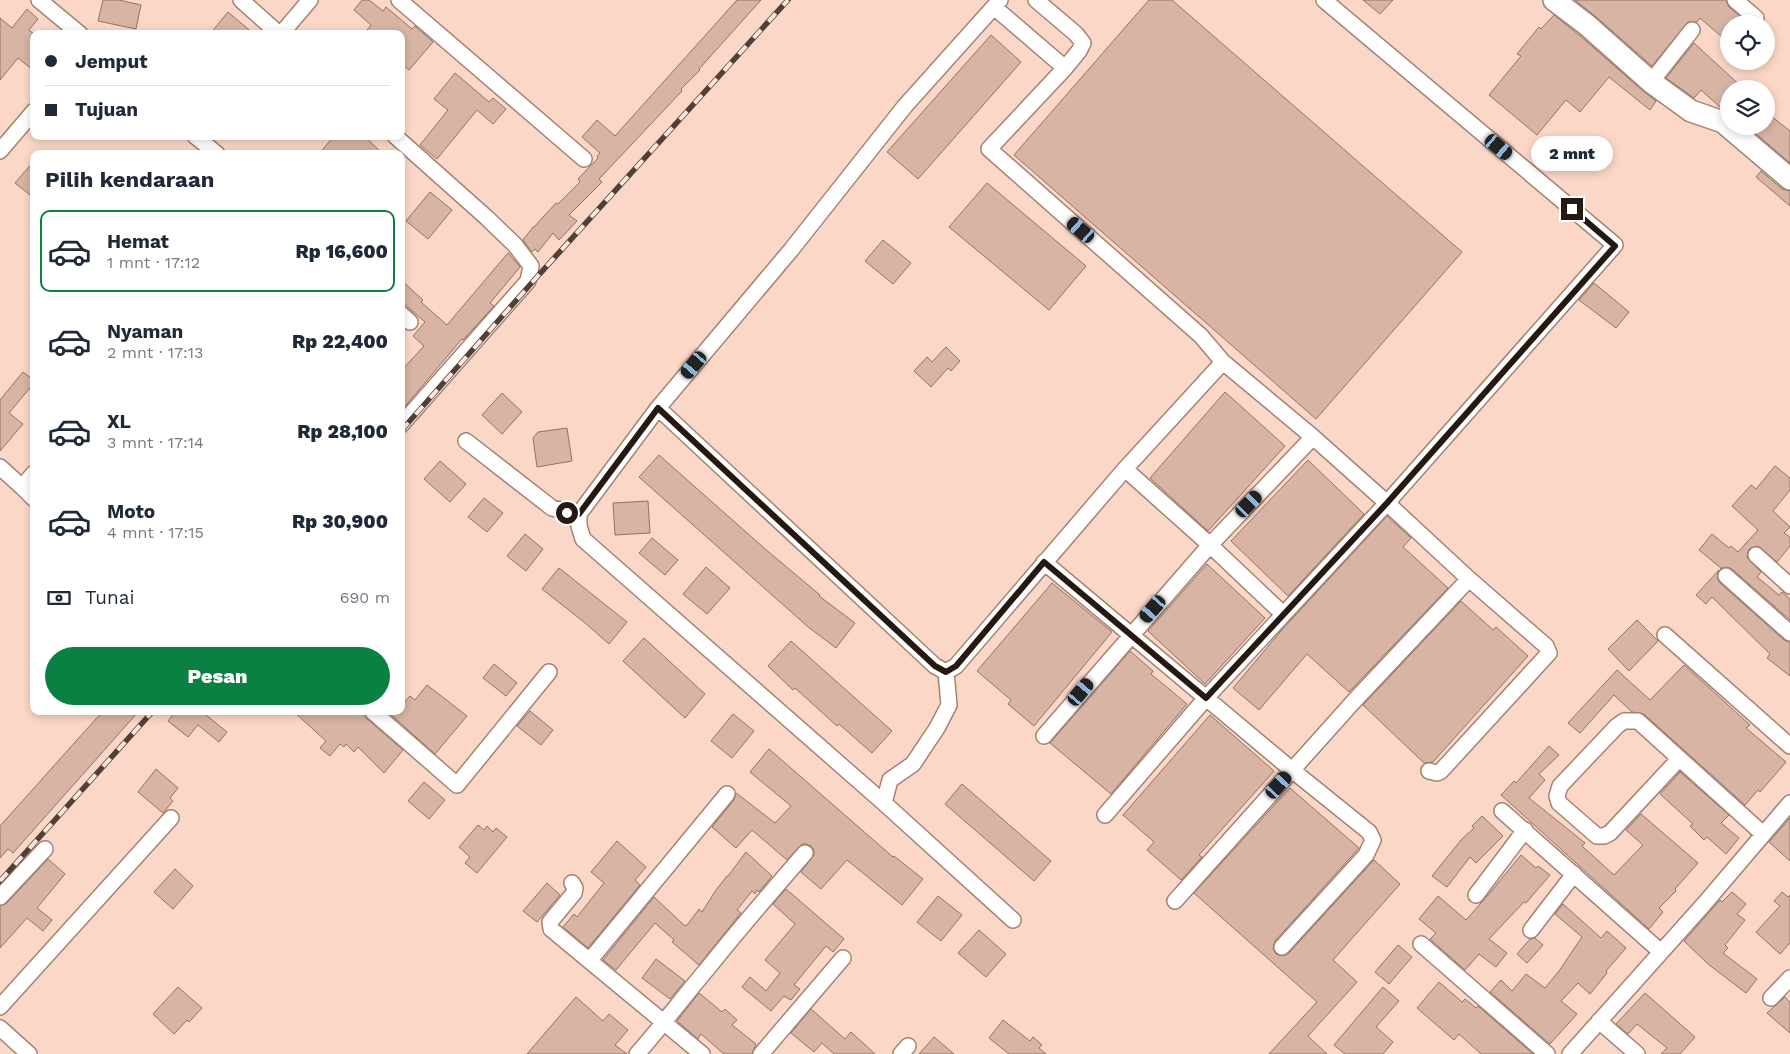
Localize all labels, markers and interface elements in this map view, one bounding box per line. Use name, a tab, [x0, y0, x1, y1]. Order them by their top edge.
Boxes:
map controls	[1720, 15, 1775, 135]
button: locate	[1720, 15, 1775, 70]
text: Jemput	[75, 50, 148, 73]
button: layers	[1720, 80, 1775, 135]
text: Tujuan	[75, 98, 138, 121]
car	[1482, 132, 1515, 162]
callout: 2 mnt	[1531, 136, 1613, 172]
text: 2 mnt	[1549, 144, 1595, 163]
text: Pilih kendaraan	[45, 167, 214, 192]
route end	[1561, 198, 1583, 220]
car	[1064, 214, 1097, 246]
icon: car	[47, 229, 92, 274]
text: Hemat	[107, 230, 169, 253]
text: Rp 16,600	[295, 240, 388, 263]
text: 1 mnt · 17:12	[107, 253, 200, 272]
icon: car	[47, 319, 92, 364]
text: Nyaman	[107, 320, 183, 343]
text: Rp 22,400	[292, 330, 388, 353]
text: 2 mnt · 17:13	[107, 343, 203, 362]
car	[678, 349, 709, 381]
icon: car	[47, 409, 92, 454]
text: XL	[107, 410, 131, 433]
text: Rp 28,100	[297, 420, 388, 443]
text: 3 mnt · 17:14	[107, 433, 204, 452]
car	[1233, 488, 1264, 520]
icon: car	[47, 499, 92, 544]
text: Moto	[107, 500, 155, 523]
route start	[556, 502, 578, 524]
text: Rp 30,900	[292, 510, 388, 533]
text: 4 mnt · 17:15	[107, 523, 204, 542]
icon: cash	[45, 584, 73, 612]
text: Tunai	[85, 586, 135, 609]
text: 690 m	[340, 588, 390, 607]
car	[1137, 593, 1168, 625]
button: Pesan	[45, 647, 390, 705]
car	[1065, 676, 1096, 708]
car	[1263, 769, 1294, 801]

